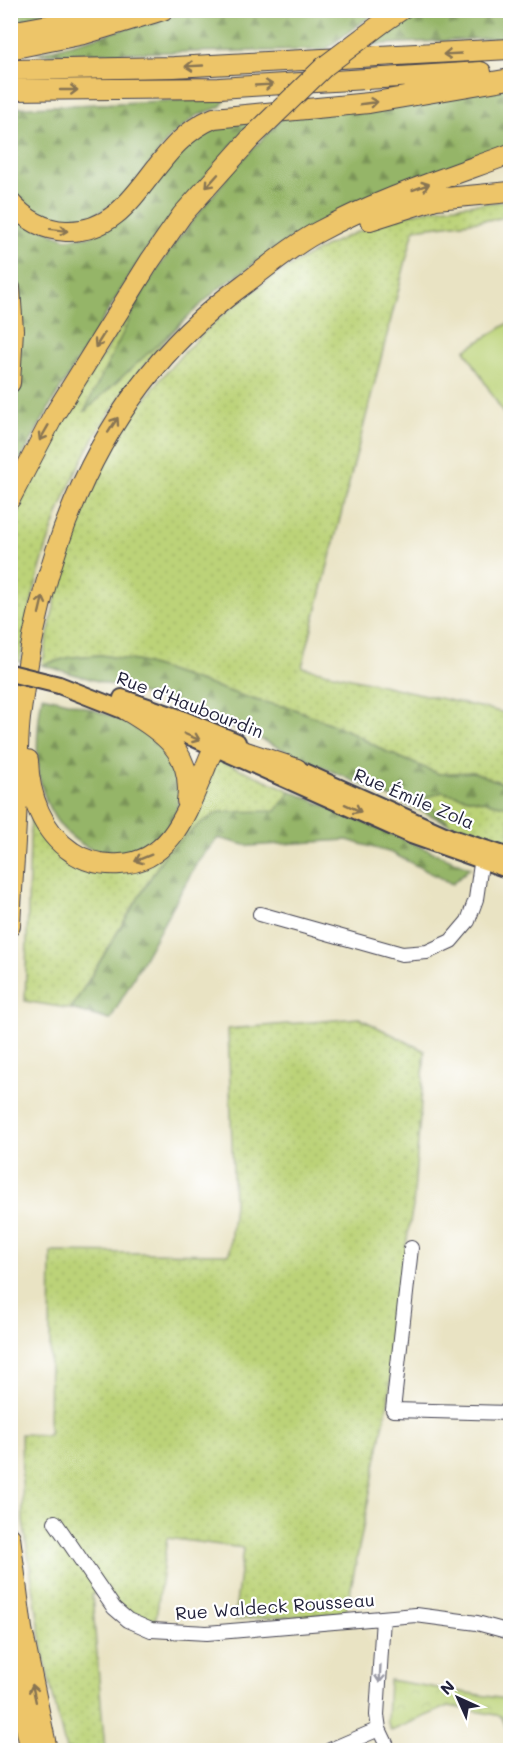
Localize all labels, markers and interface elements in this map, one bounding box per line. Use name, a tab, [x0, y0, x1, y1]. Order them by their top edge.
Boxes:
one-way arrow	[443, 48, 463, 59]
one-way arrow	[185, 61, 205, 72]
one-way arrow	[253, 80, 273, 91]
one-way arrow	[58, 84, 78, 96]
one-way arrow	[358, 97, 378, 108]
one-way arrow	[205, 173, 219, 188]
one-way arrow	[411, 180, 430, 191]
one-way arrow	[49, 225, 69, 236]
one-way arrow	[93, 331, 105, 348]
one-way arrow	[107, 417, 119, 434]
one-way arrow	[38, 424, 50, 441]
one-way arrow	[36, 596, 47, 615]
street label: Rue d'Haubourdin	[113, 665, 267, 743]
one-way arrow	[182, 732, 200, 743]
street label: Rue Émile Zola	[351, 762, 478, 834]
one-way arrow	[343, 803, 361, 815]
one-way arrow	[135, 853, 153, 864]
street label: Rue Waldeck Rousseau	[174, 1587, 376, 1625]
one-way arrow	[374, 1663, 385, 1683]
north arrow	[428, 1668, 488, 1728]
text: N	[435, 1675, 459, 1699]
one-way arrow	[28, 1684, 39, 1704]

